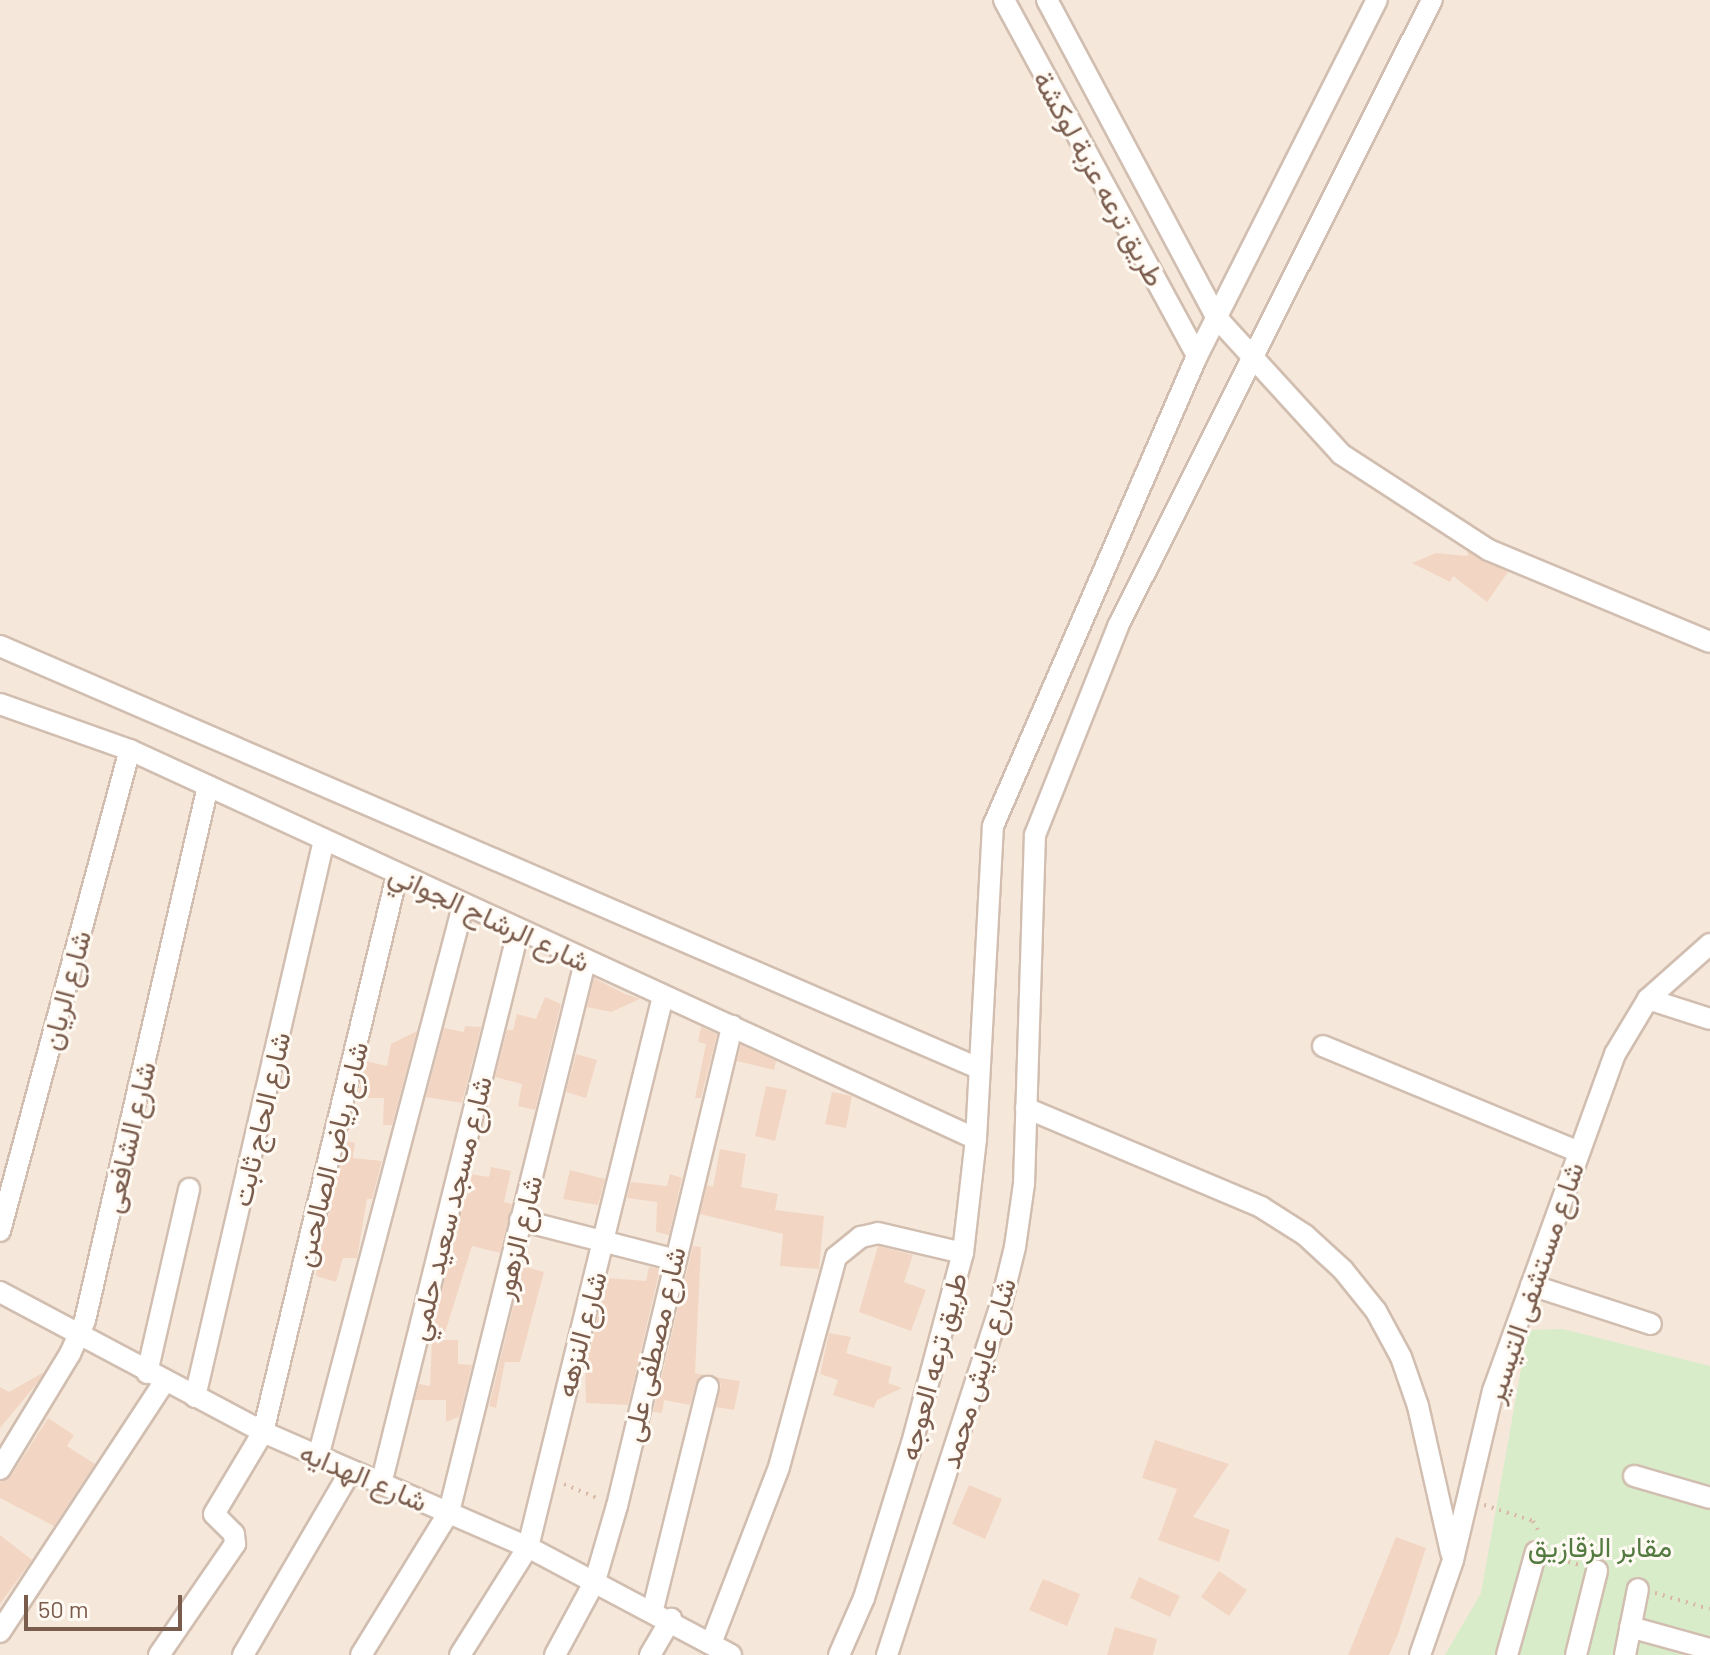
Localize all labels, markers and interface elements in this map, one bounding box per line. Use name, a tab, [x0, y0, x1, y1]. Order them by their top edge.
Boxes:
street label: طريق ترعه عزبة لوكشة	[1027, 64, 1173, 292]
street label: شارع الرشاح الجواني	[384, 856, 596, 978]
street label: شارع الريان	[33, 927, 97, 1053]
street label: شارع الحاج ثابت	[224, 1028, 296, 1210]
street label: شارع رياض الصالحىن	[286, 1038, 374, 1270]
street label: شارع الشافعى	[94, 1058, 162, 1216]
street label: شارع مسجد سعيد حلمي	[400, 1072, 498, 1344]
street label: شارع مستشفى التيسير	[1476, 1157, 1590, 1407]
street label: شارع الزهور	[485, 1172, 549, 1302]
street label: شارع مصطفى على	[614, 1243, 692, 1445]
street label: شارع النزهه	[547, 1268, 613, 1400]
street label: طريق ترعه العوجه	[891, 1268, 973, 1464]
street label: شارع عايش محمد	[932, 1274, 1022, 1472]
street label: شارع الهدايه	[295, 1434, 433, 1518]
park label: مقابر الزقازيق	[1528, 1529, 1672, 1563]
scale bar	[28, 1579, 186, 1629]
text: 50 m	[38, 1594, 89, 1623]

